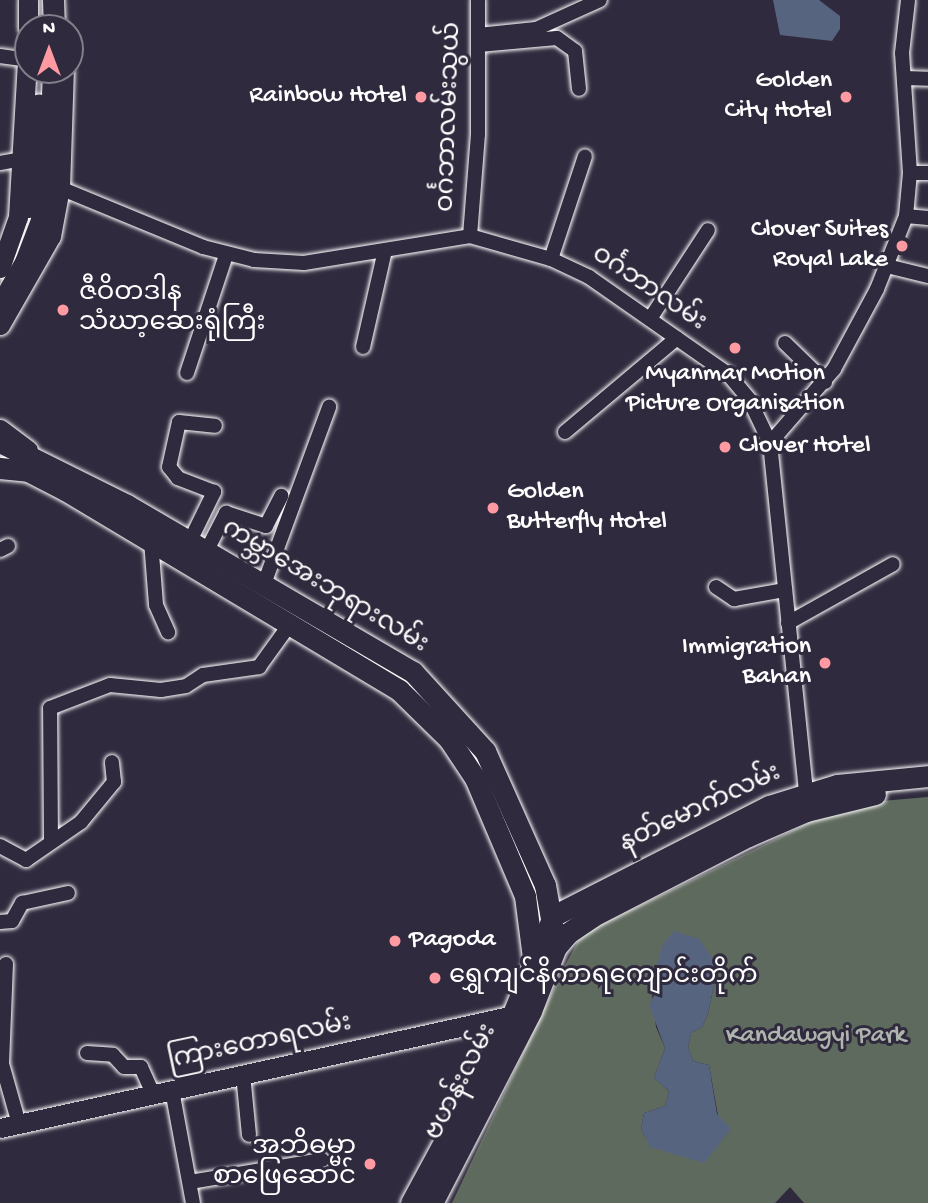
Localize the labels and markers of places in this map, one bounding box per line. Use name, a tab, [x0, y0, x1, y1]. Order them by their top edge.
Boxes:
place label: Golden City Hotel	[725, 66, 832, 128]
place label: Rainbow Hotel	[249, 81, 407, 113]
marker: Rainbow Hotel	[413, 89, 429, 105]
marker: Golden City Hotel	[838, 89, 854, 105]
place label: Clover Suites Royal Lake	[751, 215, 888, 276]
marker: Clover Suites Royal Lake	[894, 238, 910, 254]
place label: ဇီဝိတဒါန သံဃာ့ဆေးရုံကြီး	[79, 279, 266, 340]
marker: ဇီဝိတဒါန သံဃာ့ဆေးရုံကြီး	[53, 300, 73, 320]
marker: Myanmar Motion Picture Organisation	[727, 340, 743, 356]
place label: Myanmar Motion Picture Organisation	[626, 359, 844, 420]
place label: Clover Hotel	[739, 431, 871, 463]
marker: Clover Hotel	[717, 439, 733, 455]
place label: Golden Butterfly Hotel	[507, 477, 667, 538]
marker: Golden Butterfly Hotel	[485, 500, 501, 516]
place label: Immigration Bahan	[682, 632, 811, 694]
marker: Immigration Bahan	[817, 655, 833, 671]
place label: Pagoda	[409, 925, 496, 957]
marker: Pagoda	[387, 933, 403, 949]
place label: ရွှေကျင်နိကာရကျောင်းတိုက်	[449, 962, 758, 994]
marker: ရွှေကျင်နိကာရကျောင်းတိုက်	[427, 970, 443, 986]
place label: အဘိဓမ္မာ စာဖြေဆောင်	[213, 1133, 356, 1194]
marker: အဘိဓမ္မာ စာဖြေဆောင်	[362, 1156, 378, 1172]

